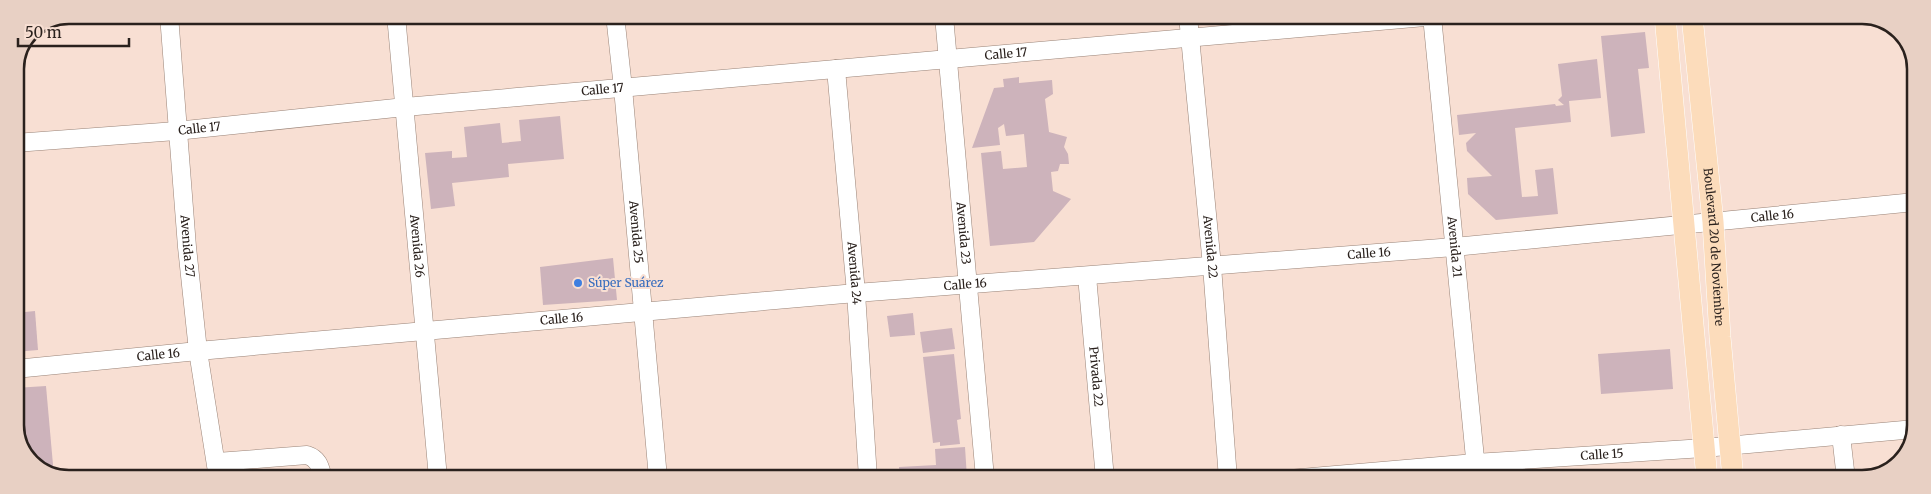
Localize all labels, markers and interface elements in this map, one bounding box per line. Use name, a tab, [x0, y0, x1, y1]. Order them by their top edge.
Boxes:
scale bar	[18, 15, 129, 47]
text: 50 m	[25, 23, 62, 42]
street label: Calle 17	[984, 44, 1028, 63]
street label: Calle 17	[581, 80, 625, 98]
street label: Calle 17	[177, 118, 222, 138]
street label: Boulevard 20 de Noviembre	[1701, 167, 1727, 327]
street label: Avenida 25	[626, 199, 647, 264]
street label: Avenida 23	[953, 200, 974, 265]
street label: Calle 16	[1750, 206, 1794, 225]
street label: Avenida 27	[177, 213, 198, 278]
street label: Avenida 26	[407, 213, 428, 278]
street label: Avenida 22	[1200, 214, 1221, 279]
street label: Avenida 21	[1444, 215, 1465, 279]
street label: Avenida 24	[844, 240, 865, 306]
street label: Calle 16	[1347, 244, 1391, 262]
place label: Súper Suárez	[588, 275, 664, 290]
street label: Calle 16	[943, 275, 987, 293]
marker: Súper Suárez	[572, 277, 584, 289]
street label: Calle 16	[539, 309, 584, 328]
street label: Calle 16	[136, 345, 181, 364]
street label: Privada 22	[1086, 346, 1107, 407]
street label: Calle 15	[1580, 445, 1624, 463]

